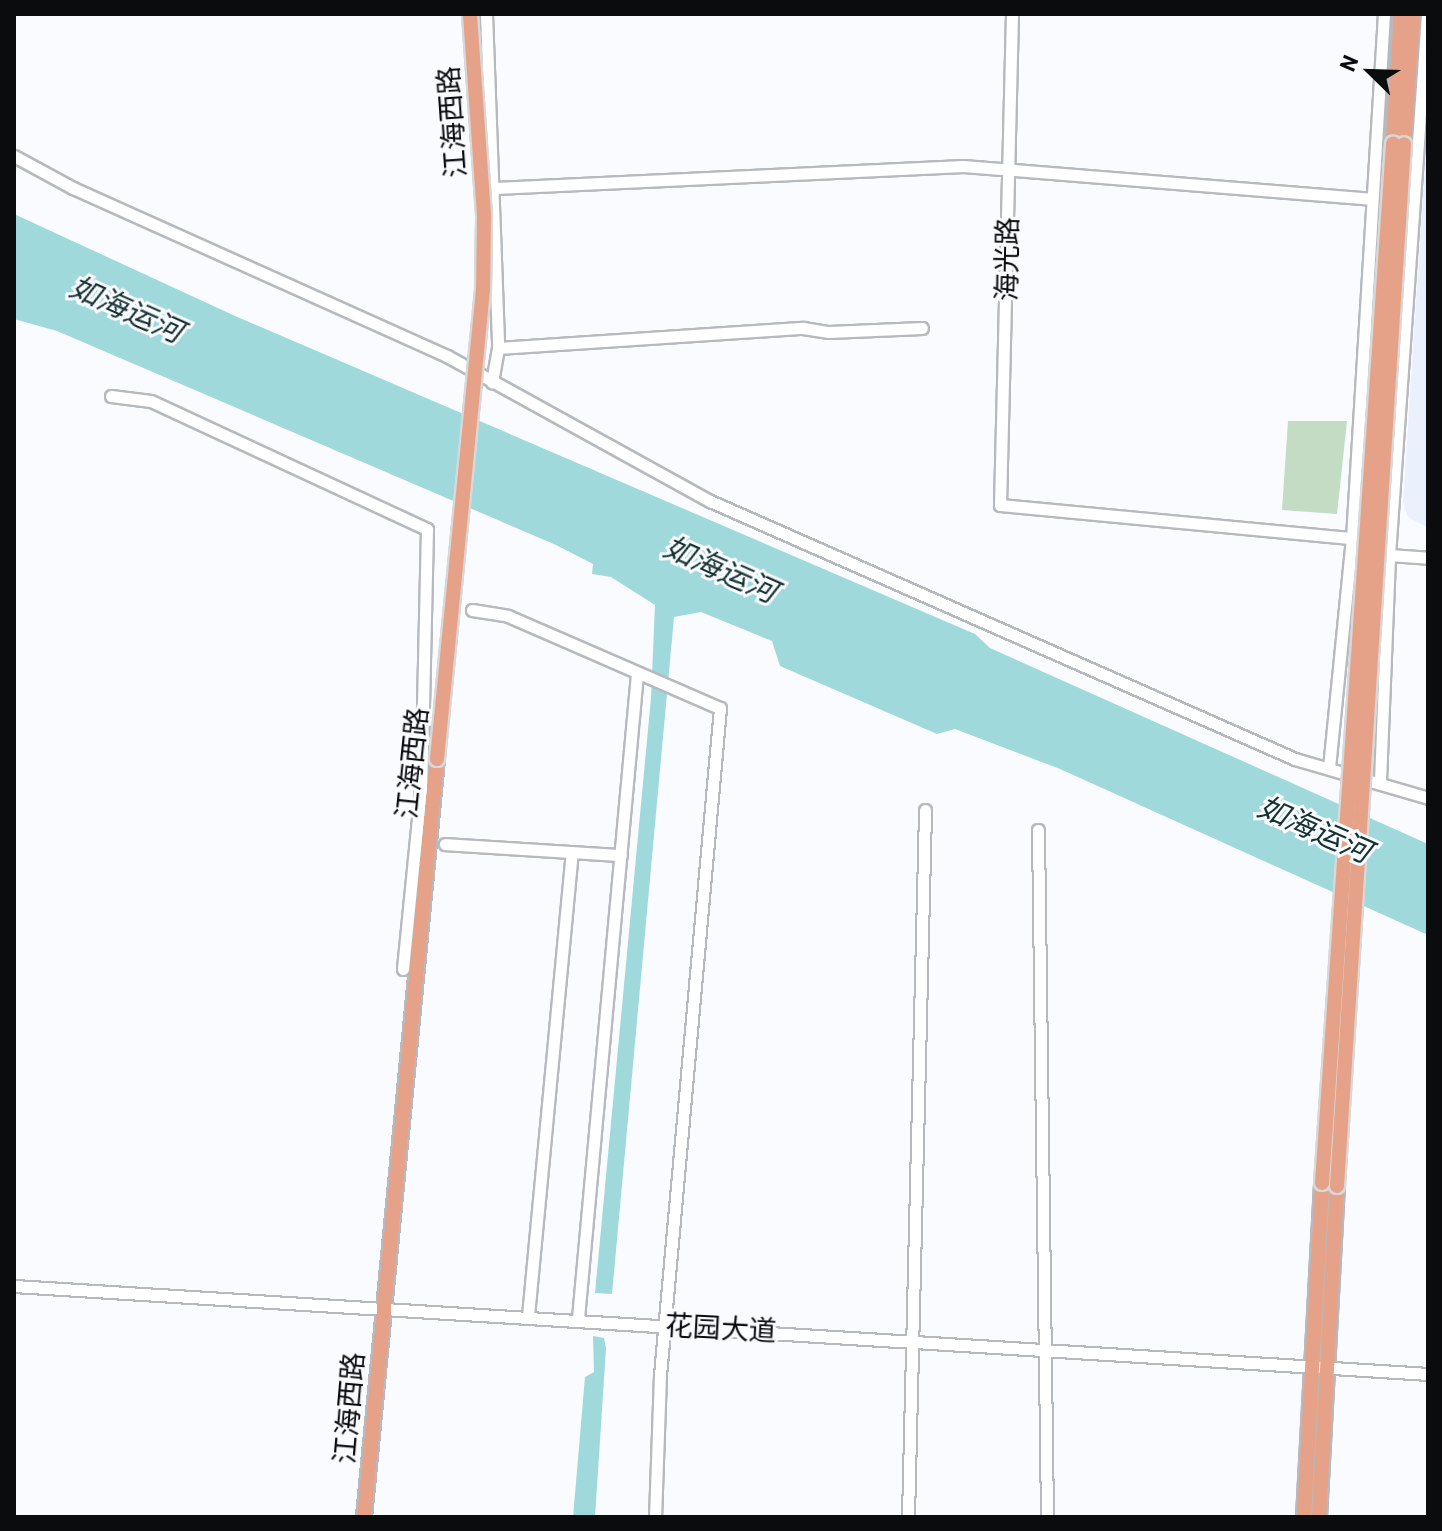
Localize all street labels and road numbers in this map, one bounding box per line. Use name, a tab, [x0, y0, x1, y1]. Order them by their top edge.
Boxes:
street label: 江海西路	[430, 65, 472, 179]
street label: 海光路	[988, 217, 1024, 301]
street label: 江海西路	[388, 706, 434, 820]
street label: 花园大道	[664, 1307, 778, 1347]
street label: 江海西路	[326, 1351, 370, 1465]

